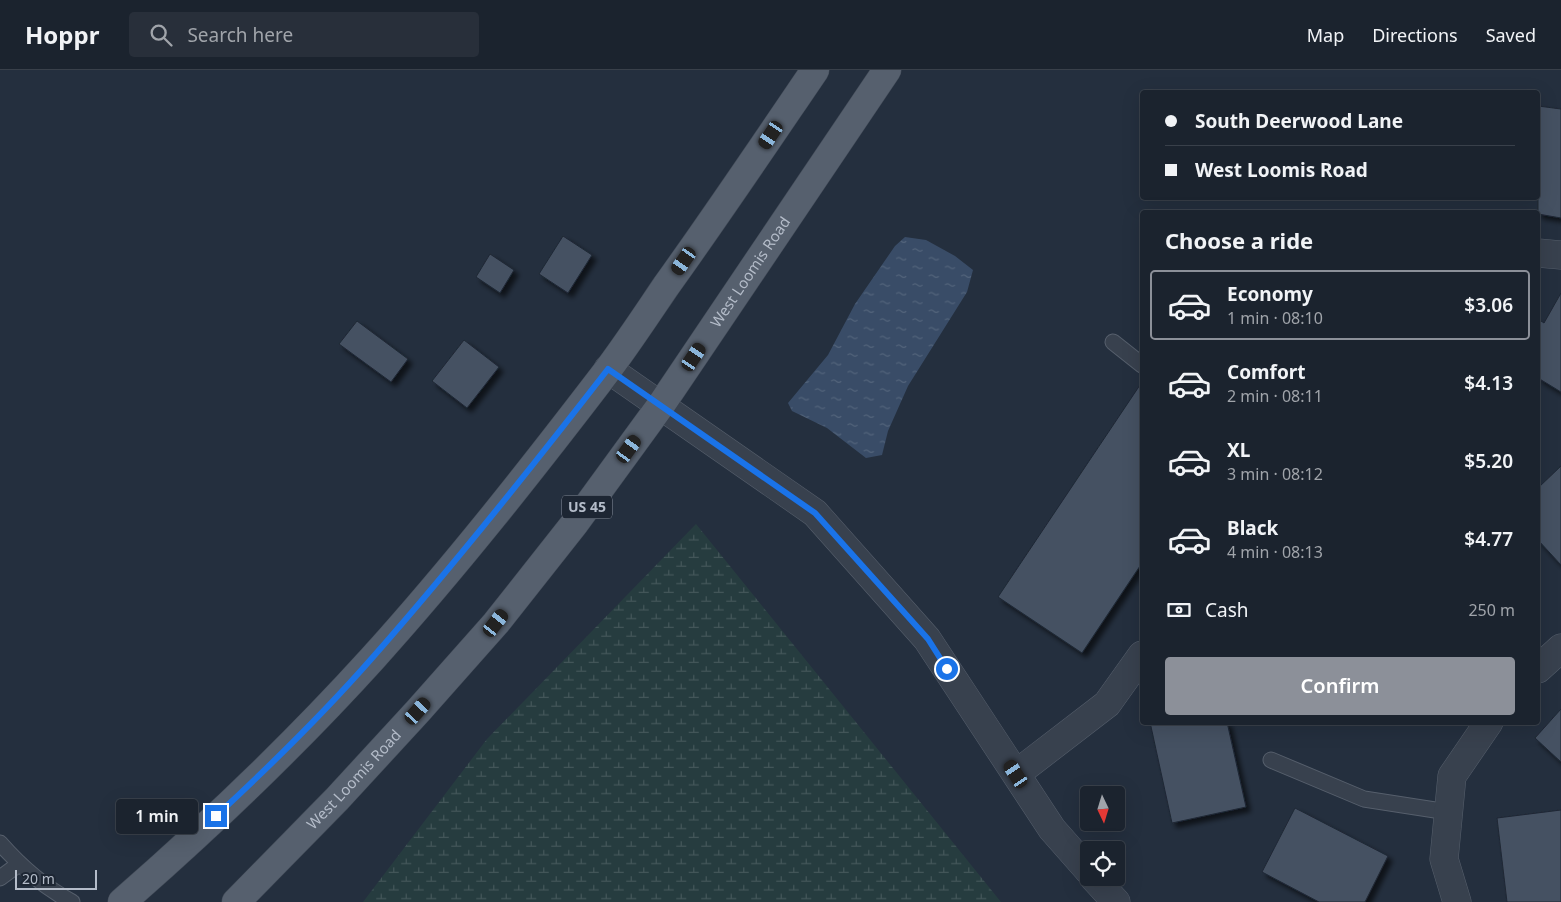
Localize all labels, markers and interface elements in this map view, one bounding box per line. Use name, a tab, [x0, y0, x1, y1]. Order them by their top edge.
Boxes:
search box	[129, 12, 479, 57]
text: Hoppr	[25, 18, 99, 51]
icon: search	[147, 21, 175, 49]
text: Search here	[187, 22, 293, 48]
text: Map	[1307, 23, 1344, 47]
text: Directions	[1372, 23, 1458, 47]
text: Saved	[1486, 23, 1536, 47]
text: South Deerwood Lane	[1195, 108, 1403, 134]
car	[756, 118, 785, 152]
text: West Loomis Road	[1195, 157, 1368, 183]
street label: West Loomis Road	[705, 212, 794, 331]
text: Choose a ride	[1165, 225, 1313, 255]
car	[669, 244, 698, 278]
text: Economy	[1227, 281, 1313, 307]
icon: car	[1167, 283, 1212, 328]
text: $3.06	[1464, 292, 1513, 318]
text: 1 min · 08:10	[1227, 307, 1323, 329]
car	[679, 340, 708, 374]
text: Comfort	[1227, 359, 1306, 385]
icon: car	[1167, 361, 1212, 406]
text: $4.13	[1464, 370, 1513, 396]
text: 2 min · 08:11	[1227, 385, 1323, 407]
car	[614, 432, 643, 466]
text: XL	[1227, 437, 1250, 463]
icon: car	[1167, 439, 1212, 484]
text: $5.20	[1464, 448, 1513, 474]
text: 3 min · 08:12	[1227, 463, 1323, 485]
road number: US 45	[562, 496, 612, 518]
text: Black	[1227, 515, 1278, 541]
icon: car	[1167, 517, 1212, 562]
text: $4.77	[1464, 526, 1513, 552]
text: 4 min · 08:13	[1227, 541, 1323, 563]
icon: cash	[1165, 596, 1193, 624]
text: Cash	[1205, 597, 1249, 623]
text: 250 m	[1468, 599, 1515, 621]
car	[480, 607, 511, 639]
button: Confirm	[1165, 657, 1515, 715]
route start	[936, 658, 958, 680]
car	[402, 695, 433, 727]
street label: West Loomis Road	[302, 725, 405, 833]
car	[1001, 757, 1030, 791]
north arrow	[1080, 786, 1125, 831]
map controls	[1080, 786, 1125, 886]
callout: 1 min	[116, 798, 198, 834]
text: 1 min	[135, 805, 179, 827]
route end	[205, 805, 227, 827]
button: locate	[1080, 841, 1125, 886]
scale bar	[15, 867, 98, 890]
text: 20 m	[22, 869, 55, 888]

